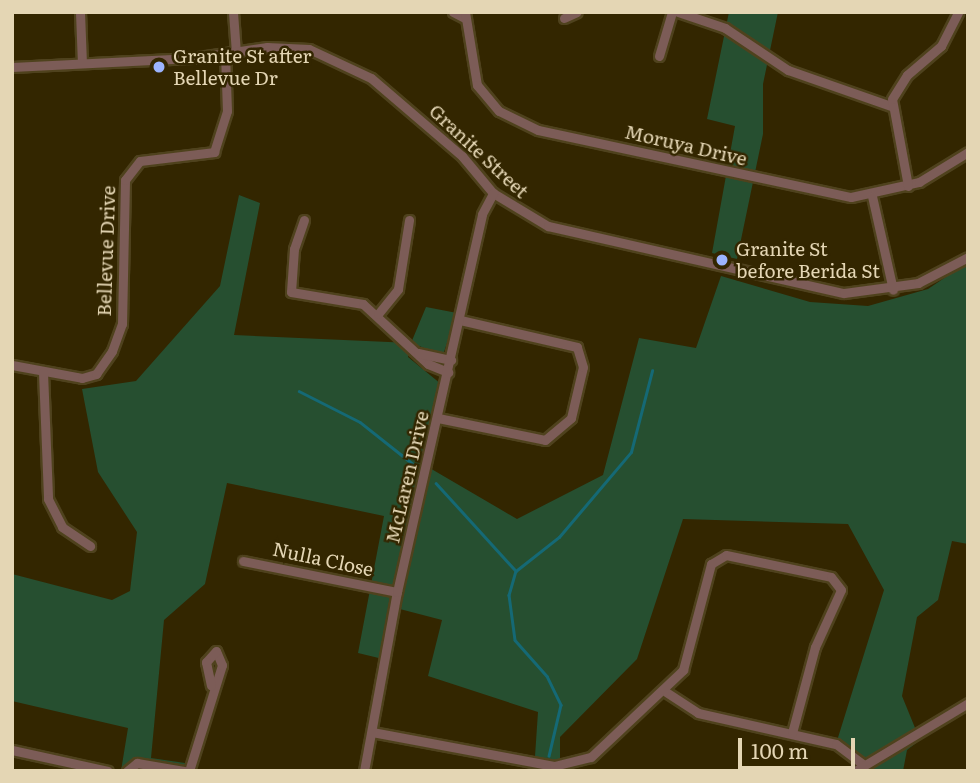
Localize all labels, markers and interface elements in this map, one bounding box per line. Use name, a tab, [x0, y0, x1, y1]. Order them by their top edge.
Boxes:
place label: Granite St after Bellevue Dr	[173, 45, 311, 89]
marker: Granite St after Bellevue Dr	[151, 59, 167, 75]
street label: Granite Street	[425, 99, 533, 203]
street label: Moruya Drive	[623, 120, 749, 170]
street label: Bellevue Drive	[92, 185, 120, 317]
place label: Granite St before Berida St	[736, 238, 880, 282]
marker: Granite St before Berida St	[714, 252, 730, 268]
street label: McLaren Drive	[381, 409, 433, 545]
street label: Nulla Close	[271, 537, 375, 581]
scale bar	[742, 724, 859, 768]
text: 100 m	[751, 734, 808, 765]

